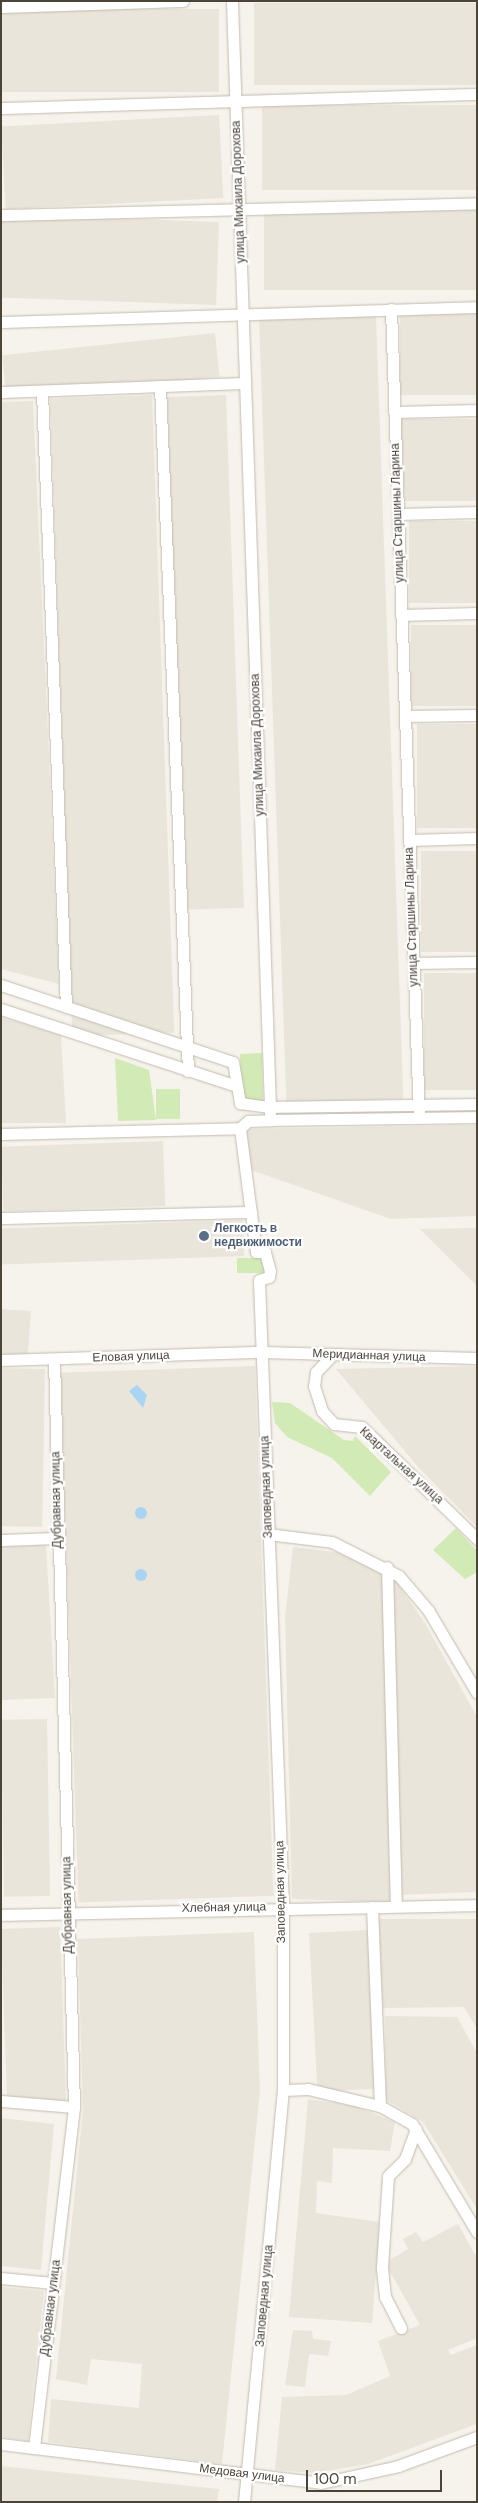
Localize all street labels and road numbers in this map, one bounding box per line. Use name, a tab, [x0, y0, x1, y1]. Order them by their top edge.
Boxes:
street label: улица Михаила Дорохова	[229, 120, 249, 264]
street label: улица Старшины Ларина	[388, 443, 408, 583]
street label: улица Михаила Дорохова	[248, 673, 268, 817]
street label: улица Старшины Ларина	[402, 847, 422, 987]
street label: Меридианная улица	[312, 1347, 426, 1365]
street label: Еловая улица	[92, 1348, 170, 1366]
street label: Квартальная улица	[356, 1425, 446, 1507]
street label: Заповедная улица	[258, 1435, 276, 1539]
street label: Дубравная улица	[49, 1451, 65, 1549]
street label: Заповедная улица	[273, 1841, 289, 1943]
street label: Дубравная улица	[60, 1856, 76, 1954]
street label: Хлебная улица	[182, 1900, 266, 1916]
street label: Заповедная улица	[253, 2244, 277, 2348]
street label: Дубравная улица	[38, 2259, 64, 2357]
street label: Медовая улица	[199, 2462, 285, 2486]

